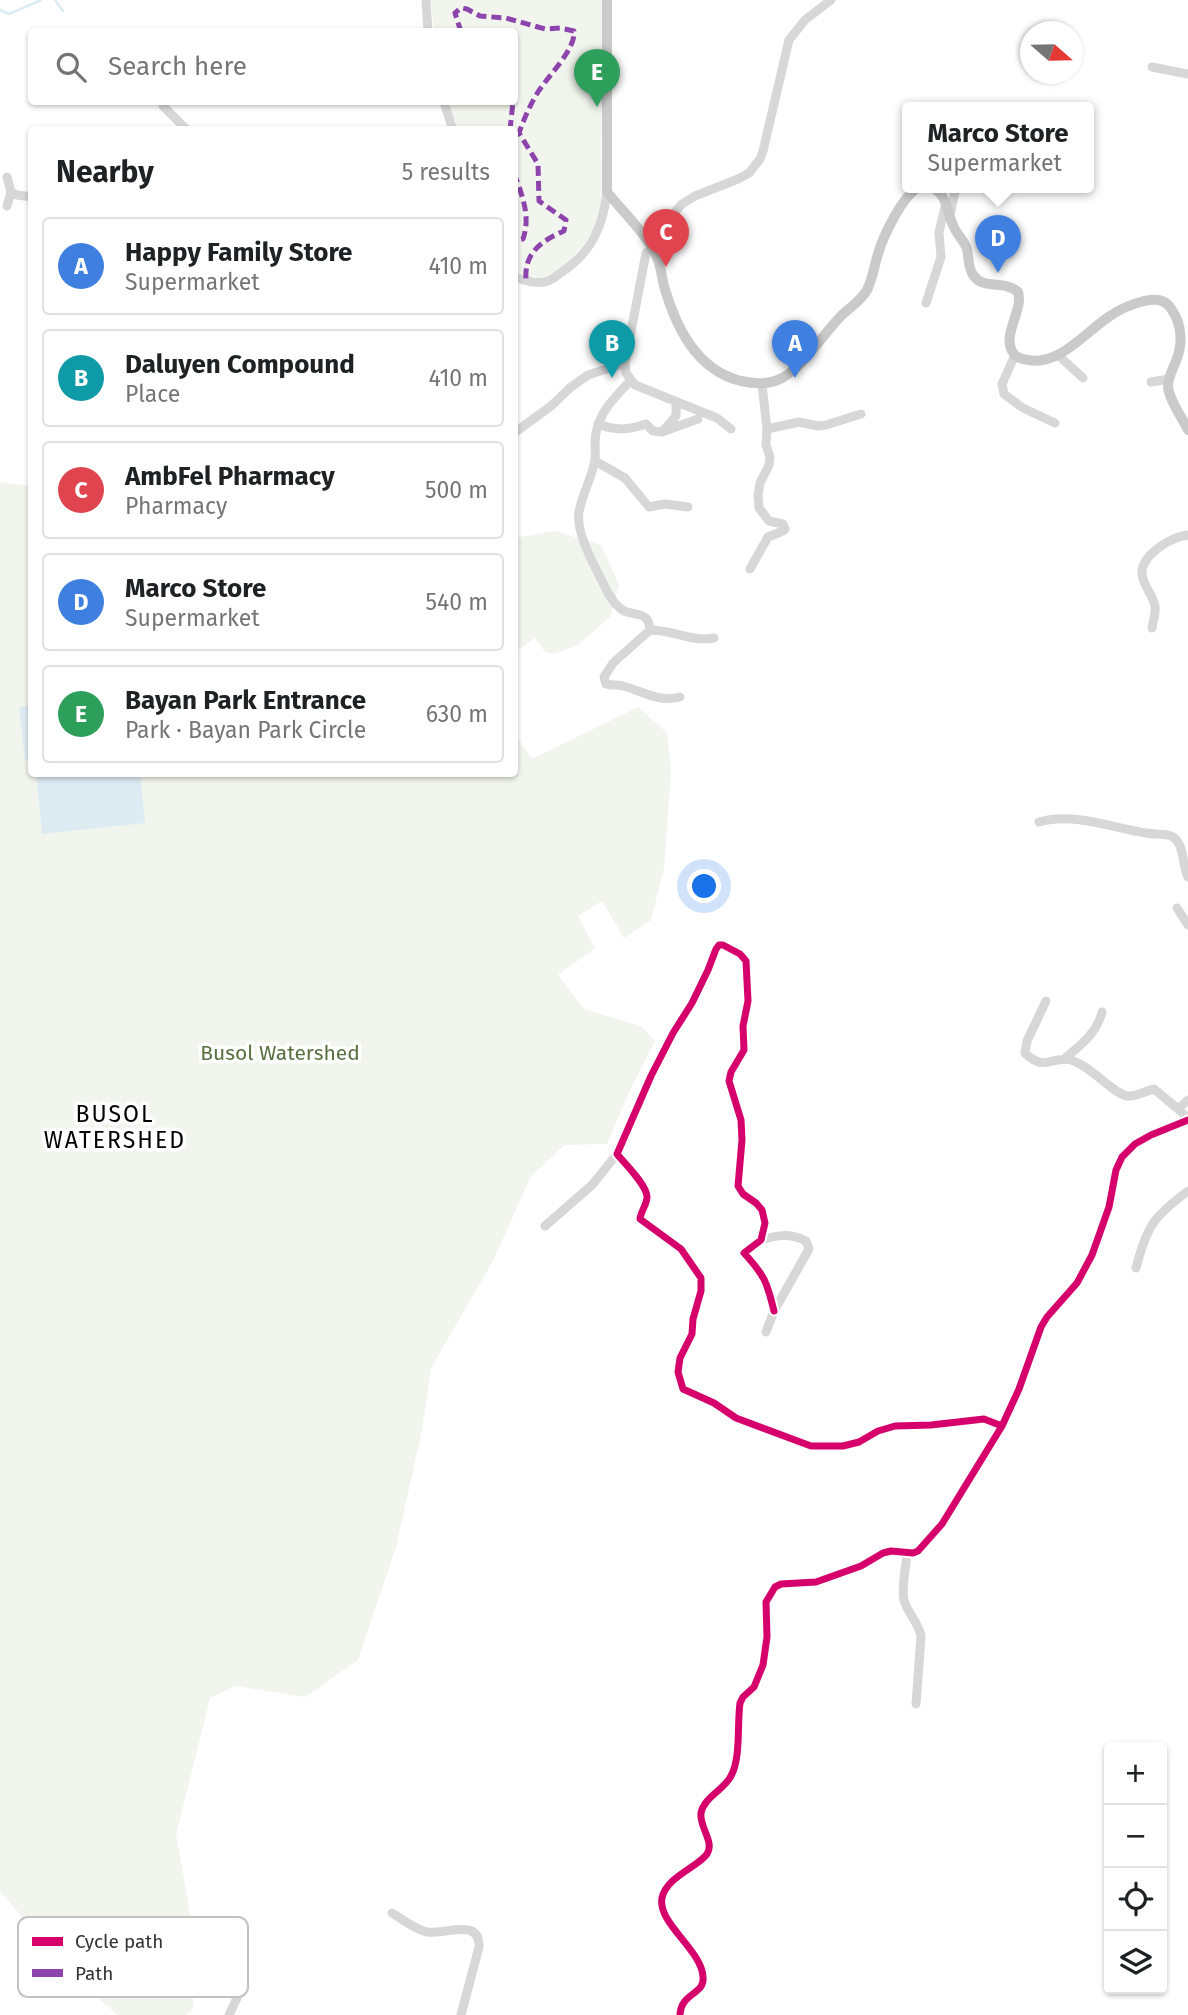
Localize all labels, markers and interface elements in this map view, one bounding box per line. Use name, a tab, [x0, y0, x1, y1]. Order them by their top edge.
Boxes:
north arrow	[1020, 21, 1083, 84]
search box	[28, 28, 518, 105]
icon: search	[52, 48, 90, 86]
pin: E	[574, 49, 620, 107]
text: Search here	[108, 51, 247, 82]
popup	[902, 102, 1094, 193]
text: Marco Store	[927, 118, 1069, 149]
text: Supermarket	[927, 149, 1062, 177]
text: Nearby	[56, 154, 154, 190]
text: 5 results	[402, 158, 490, 186]
pin: C	[643, 209, 689, 267]
pin: D	[975, 215, 1021, 273]
text: Happy Family Store	[125, 237, 352, 268]
text: A	[74, 252, 88, 280]
text: 410 m	[428, 252, 488, 280]
text: Supermarket	[125, 268, 260, 296]
pin: B	[589, 320, 635, 378]
pin: A	[772, 320, 818, 378]
text: Daluyen Compound	[125, 349, 355, 380]
text: B	[74, 364, 88, 392]
text: 410 m	[428, 364, 488, 392]
text: Place	[125, 380, 180, 408]
text: AmbFel Pharmacy	[125, 461, 335, 492]
text: C	[74, 476, 88, 504]
text: 500 m	[425, 476, 488, 504]
text: Pharmacy	[125, 492, 227, 520]
text: Marco Store	[125, 573, 266, 604]
text: D	[74, 588, 88, 616]
text: 540 m	[426, 588, 488, 616]
text: Supermarket	[125, 604, 260, 632]
text: Bayan Park Entrance	[125, 685, 366, 716]
text: E	[75, 700, 87, 728]
text: 630 m	[426, 700, 488, 728]
text: Park · Bayan Park Circle	[125, 716, 366, 744]
your location	[687, 869, 721, 903]
park label: Busol Watershed	[200, 1040, 360, 1066]
district label: BUSOL WATERSHED	[44, 1100, 186, 1154]
map controls	[1104, 1742, 1167, 1994]
button: +	[1104, 1742, 1167, 1805]
button: −	[1104, 1805, 1167, 1868]
button: locate	[1104, 1868, 1167, 1931]
legend	[18, 1917, 248, 1997]
text: Cycle path	[75, 1930, 163, 1953]
button: layers	[1104, 1931, 1167, 1994]
text: Path	[75, 1962, 113, 1985]

